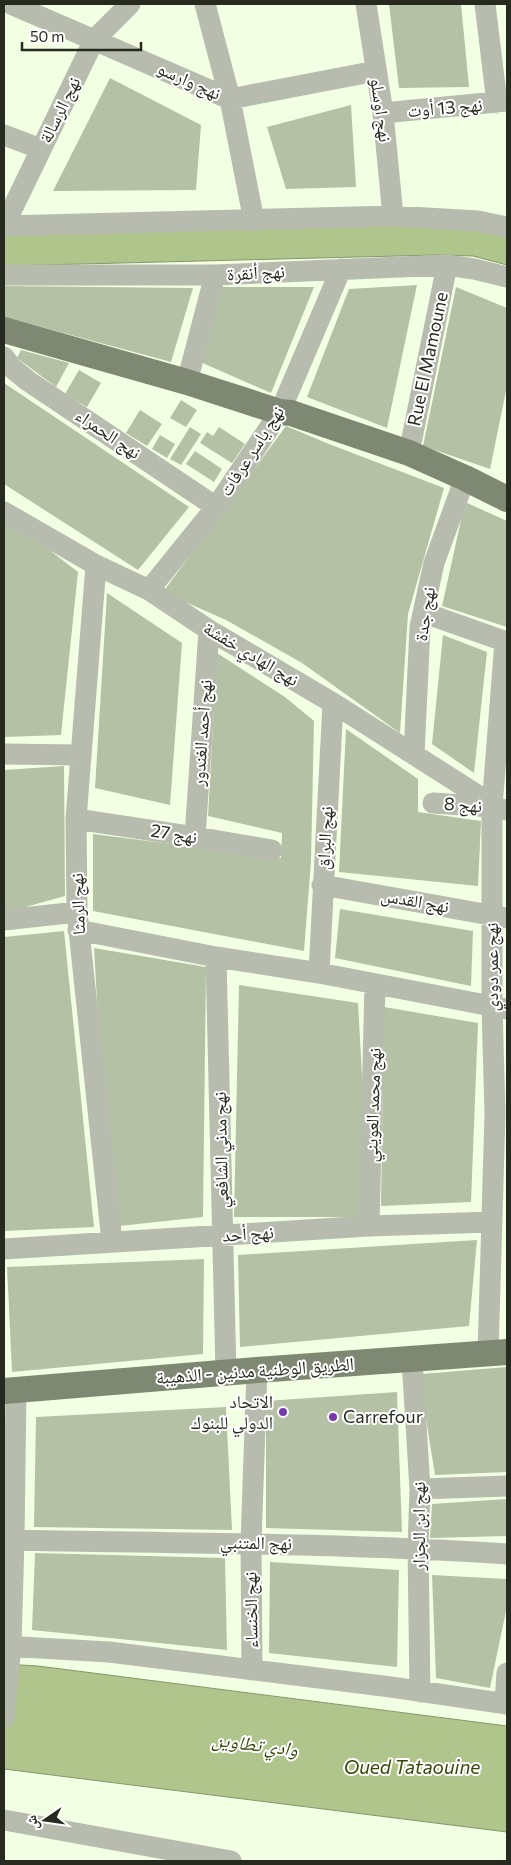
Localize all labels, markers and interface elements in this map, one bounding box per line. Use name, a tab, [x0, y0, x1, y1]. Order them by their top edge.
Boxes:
scale bar	[22, 20, 141, 52]
text: 50 m	[30, 27, 64, 45]
street label: نهج وارسو	[153, 56, 225, 106]
street label: نهج الرسالة	[34, 73, 86, 147]
street label: نهج اوسلو	[365, 76, 397, 144]
street label: نهج 13 أوت	[406, 93, 484, 123]
street label: نهج أنقرة	[226, 259, 286, 287]
street label: Rue El Mamoune	[402, 290, 452, 428]
street label: نهج ياسر عرفات	[214, 401, 290, 501]
street label: نهج الحمراء	[71, 403, 146, 465]
street label: نهج جدة	[409, 585, 441, 643]
street label: نهج الهادي خفشة	[198, 616, 303, 694]
street label: نهج أحمد الغندور	[186, 679, 218, 788]
street label: نهج 8	[443, 792, 483, 818]
street label: نهج البراق	[311, 805, 339, 870]
street label: نهج 27	[149, 818, 199, 850]
street label: نهج الرمثا	[65, 873, 91, 935]
street label: نهج القدس	[379, 883, 451, 919]
street label: نهج عمر دودي	[480, 922, 507, 1011]
street label: نهج محمد العويني	[359, 1047, 390, 1163]
street label: نهج مدني الشافعي	[208, 1091, 237, 1209]
street label: نهج أحد	[221, 1220, 275, 1248]
street label: الطريق الوطنية مدنين - الذهيبة	[155, 1352, 355, 1389]
place label: الاتحاد الدولي للبنوك	[191, 1390, 273, 1438]
place label: Carrefour	[343, 1405, 423, 1427]
marker: الاتحاد الدولي للبنوك	[277, 1406, 289, 1418]
marker: Carrefour	[327, 1411, 339, 1423]
street label: نهج ابن الجزار	[407, 1481, 431, 1572]
street label: نهج المتنبي	[220, 1530, 292, 1558]
street label: نهج الخنساء	[238, 1571, 264, 1649]
water label: وادي تطاوين	[210, 1727, 299, 1765]
water label: Oued Tataouine	[344, 1755, 480, 1778]
north arrow	[20, 1795, 70, 1845]
text: ش	[22, 1814, 43, 1832]

